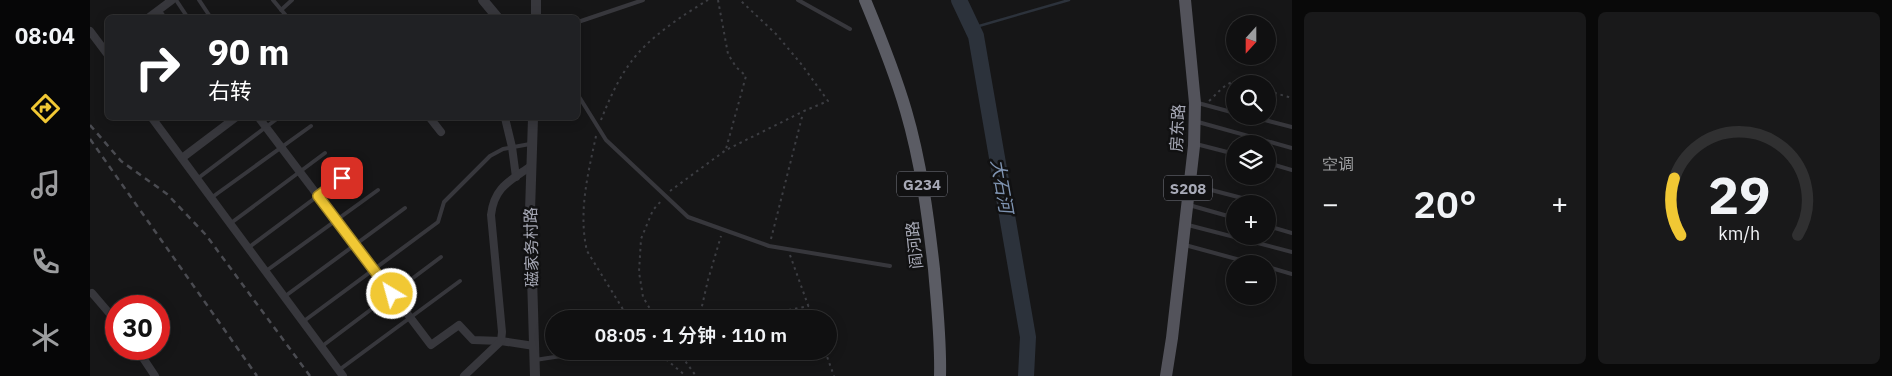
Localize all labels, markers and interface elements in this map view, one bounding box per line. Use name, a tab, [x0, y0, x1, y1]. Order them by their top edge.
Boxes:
north arrow	[1226, 15, 1276, 65]
map controls	[1226, 15, 1276, 305]
text: 08:04	[15, 21, 75, 50]
text: 90 m	[208, 29, 290, 75]
icon: right	[125, 35, 190, 100]
button: search	[1226, 75, 1276, 125]
text: 右转	[208, 76, 252, 105]
icon: directions	[28, 91, 63, 126]
street label: 房东路	[1166, 104, 1188, 152]
button: layers	[1226, 135, 1276, 185]
text: 空调	[1322, 154, 1354, 174]
pin	[321, 157, 363, 199]
water label: 大石河	[986, 157, 1019, 218]
text: 29	[1708, 161, 1770, 228]
icon: arrive	[328, 164, 356, 192]
icon: music	[28, 167, 63, 202]
road number: G234	[897, 172, 947, 196]
road number: S208	[1164, 176, 1212, 200]
text: 20°	[1413, 179, 1477, 228]
text: −	[1322, 185, 1339, 222]
text: +	[1551, 185, 1568, 222]
button: +	[1226, 195, 1276, 245]
street label: 磁家务村路	[520, 207, 542, 287]
street label: 阎河路	[902, 220, 926, 270]
text: km/h	[1718, 222, 1760, 245]
icon: phone	[28, 244, 63, 279]
button: −	[1226, 255, 1276, 305]
position arrow	[365, 267, 417, 319]
speed limit sign: 30	[105, 295, 170, 360]
icon: climate	[28, 320, 63, 355]
text: 08:05 · 1 分钟 · 110 m	[595, 323, 787, 347]

